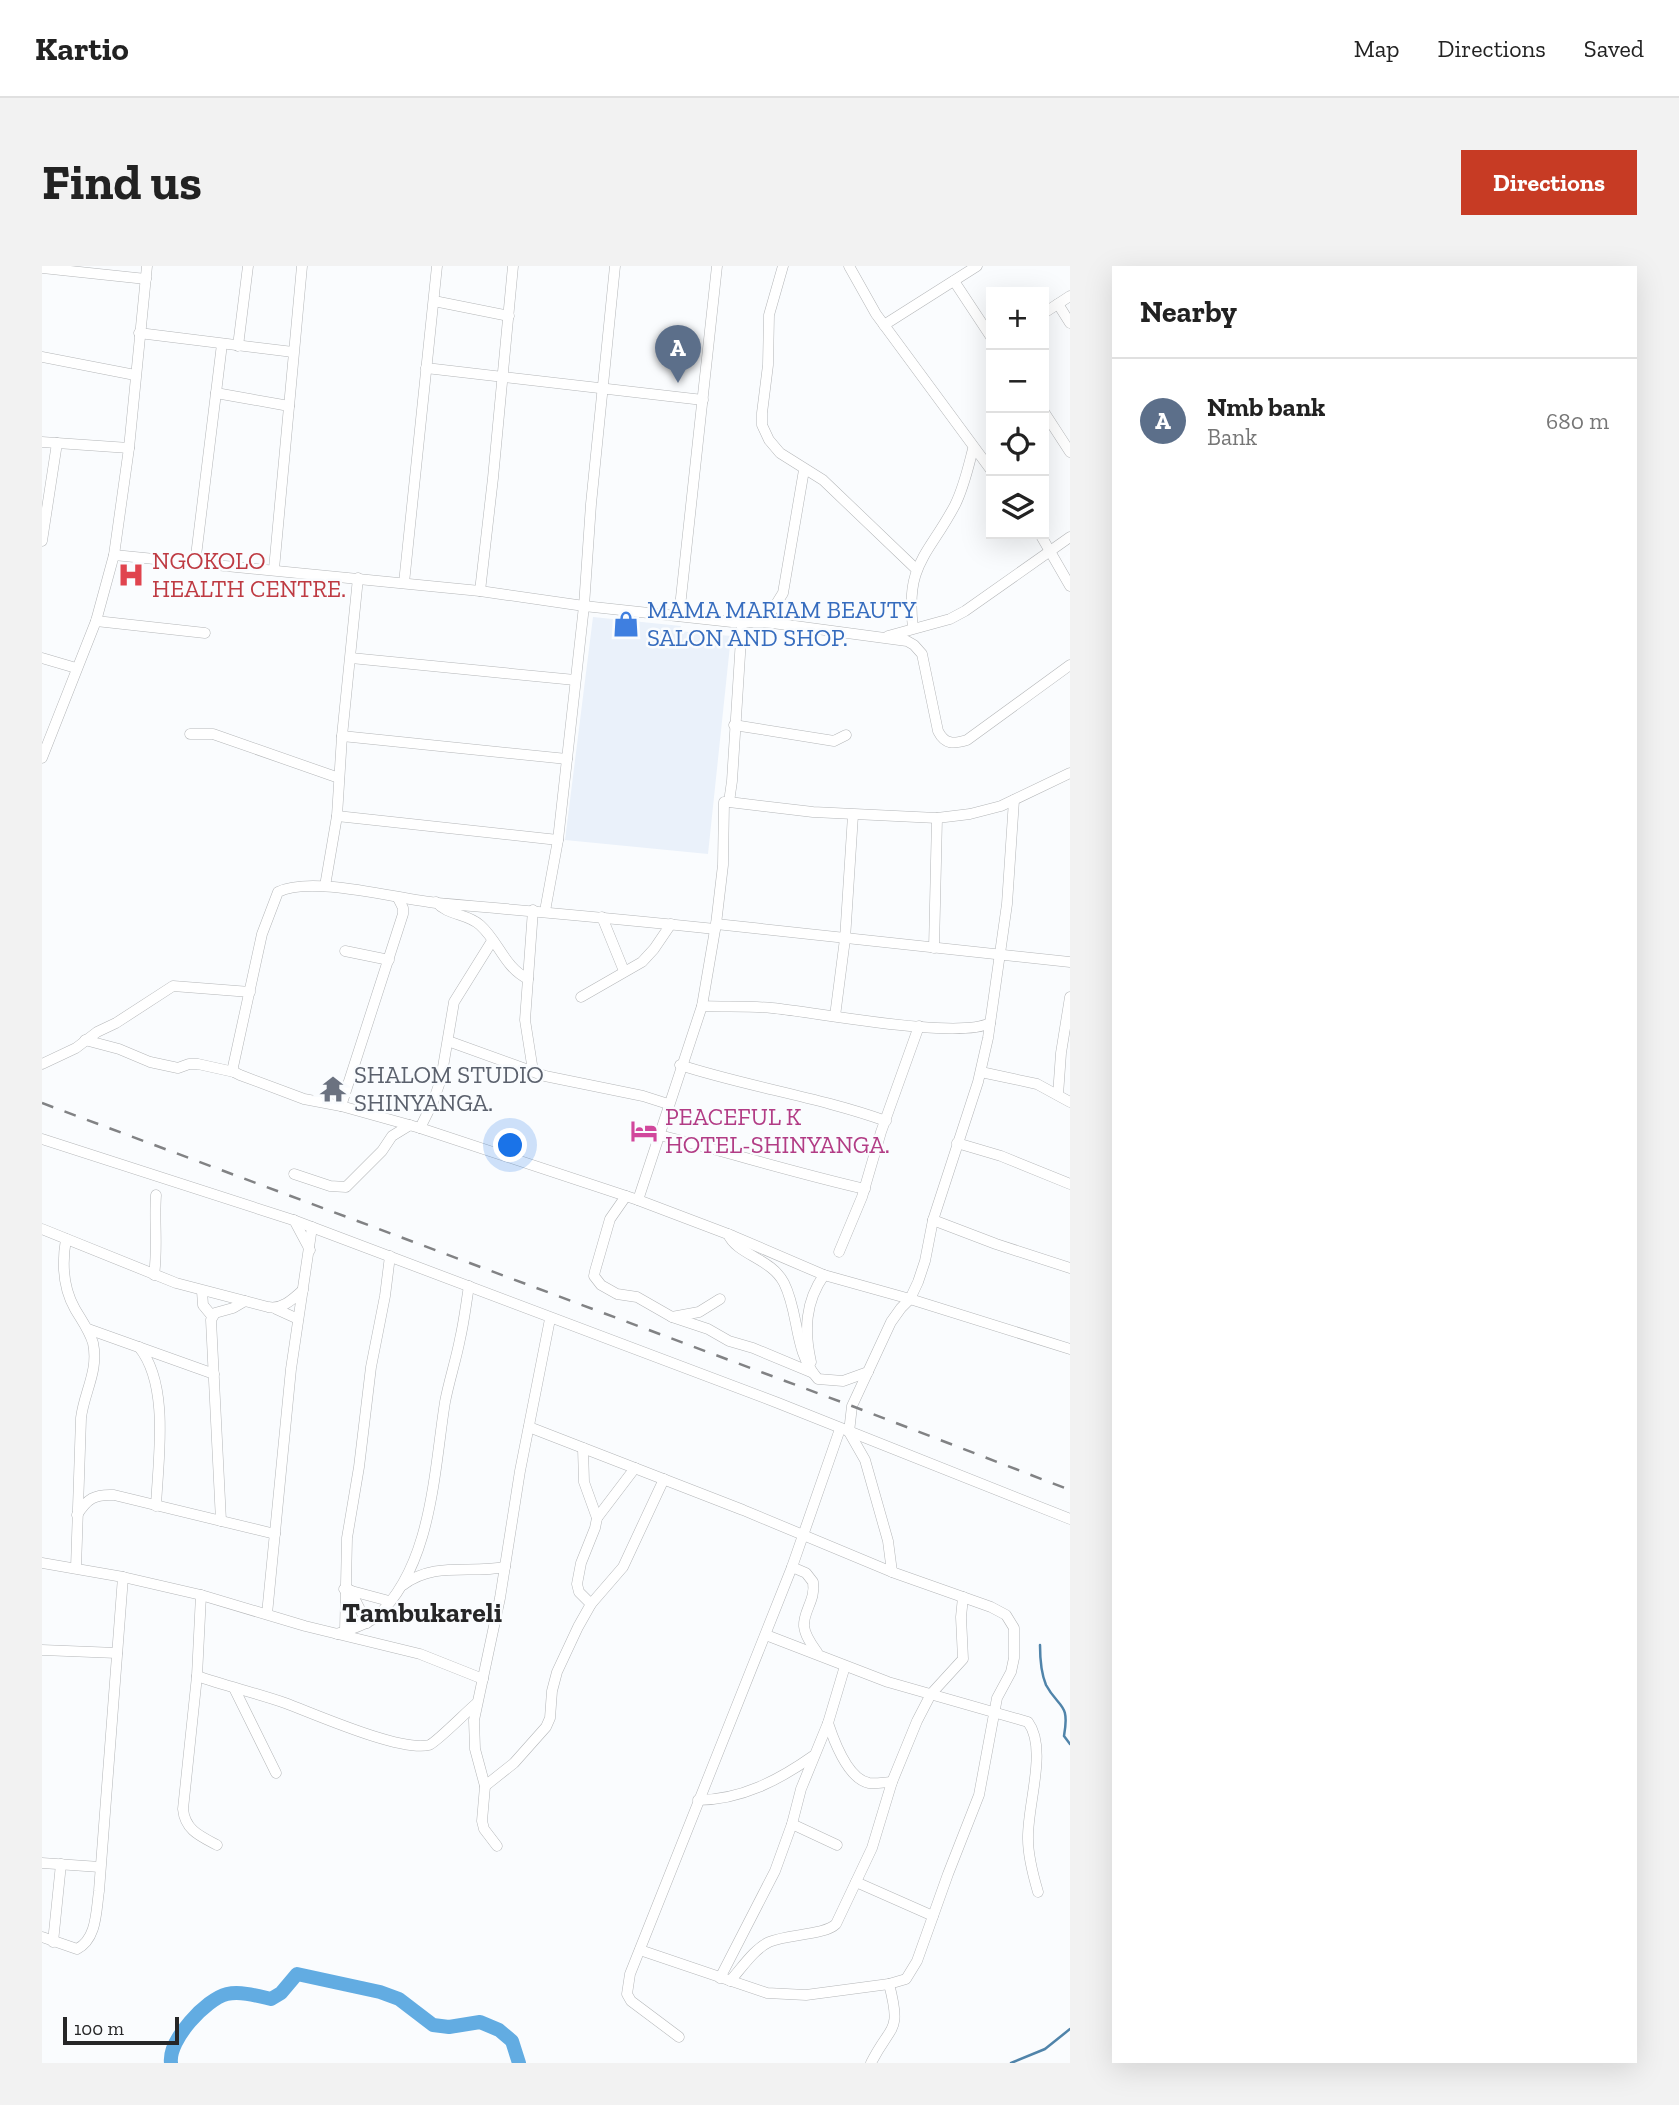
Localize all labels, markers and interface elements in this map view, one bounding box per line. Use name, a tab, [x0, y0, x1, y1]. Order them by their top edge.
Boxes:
text: Kartio	[35, 29, 129, 68]
text: Map	[1354, 34, 1400, 63]
text: Directions	[1438, 34, 1546, 63]
text: Saved	[1584, 34, 1644, 63]
button: Directions	[1461, 150, 1637, 215]
text: Find us	[42, 153, 202, 212]
map controls	[986, 287, 1049, 539]
button: +	[986, 287, 1049, 350]
text: Nearby	[1140, 294, 1237, 330]
pin: A	[655, 325, 701, 383]
button: −	[986, 350, 1049, 413]
text: Nmb bank	[1207, 391, 1325, 423]
text: A	[1155, 407, 1171, 435]
text: 680 m	[1546, 407, 1609, 435]
button: locate	[986, 413, 1049, 476]
text: Bank	[1207, 423, 1257, 451]
button: layers	[986, 476, 1049, 539]
place label: NGOKOLO HEALTH CENTRE.	[152, 546, 346, 603]
hospital icon: NGOKOLO HEALTH CENTRE.	[116, 560, 146, 590]
place label: MAMA MARIAM BEAUTY SALON AND SHOP.	[647, 595, 917, 652]
shop icon: MAMA MARIAM BEAUTY SALON AND SHOP.	[611, 609, 641, 639]
place label: SHALOM STUDIO SHINYANGA.	[354, 1060, 544, 1117]
temple icon: SHALOM STUDIO SHINYANGA.	[318, 1074, 348, 1104]
place label: PEACEFUL K HOTEL-SHINYANGA.	[665, 1102, 890, 1159]
hotel icon: PEACEFUL K HOTEL-SHINYANGA.	[629, 1116, 659, 1146]
your location	[493, 1128, 527, 1162]
district label: Tambukareli	[342, 1596, 502, 1629]
scale bar	[63, 2014, 178, 2046]
text: 100 m	[74, 2017, 124, 2040]

